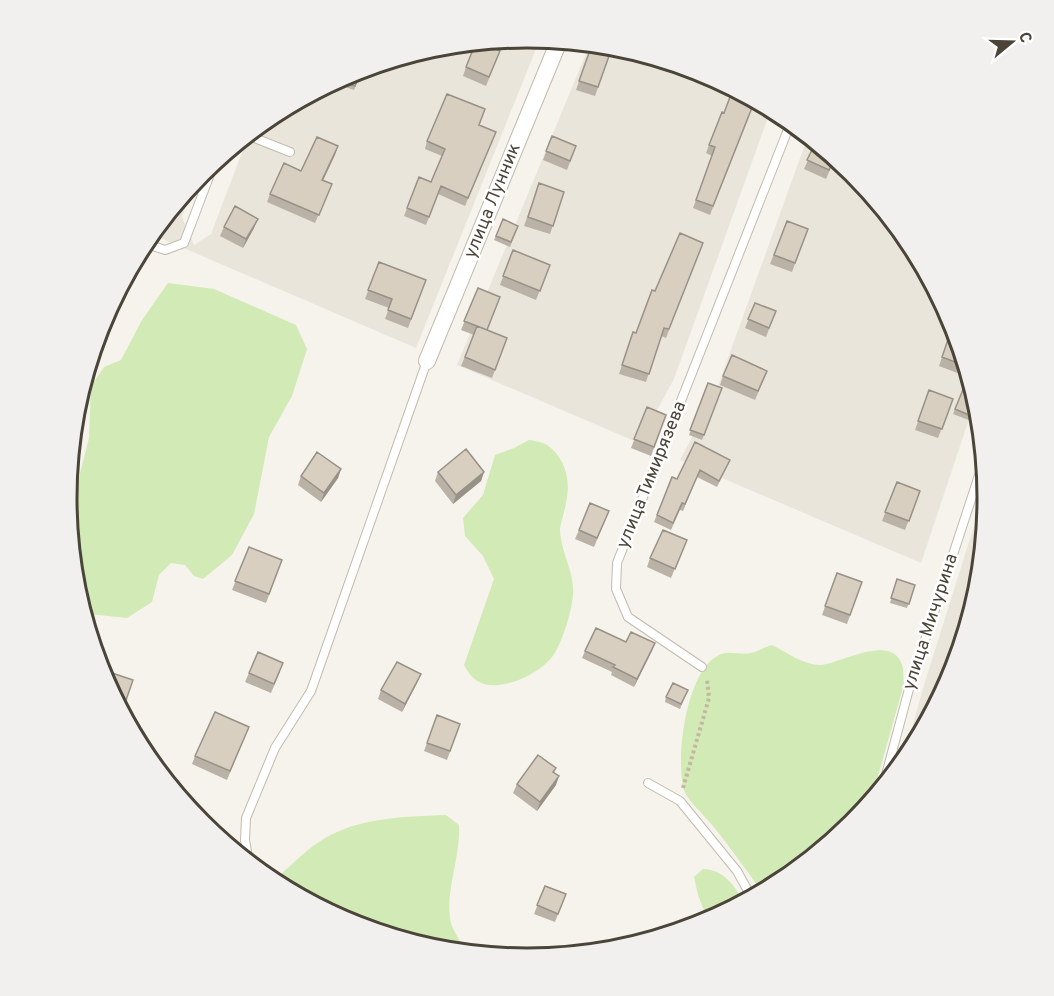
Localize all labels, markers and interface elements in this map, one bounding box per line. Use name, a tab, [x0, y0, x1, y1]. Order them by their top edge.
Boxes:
north arrow	[982, 12, 1042, 72]
text: С	[1013, 30, 1035, 46]
street label: улица Лунник	[459, 140, 527, 262]
street label: улица Тимирязева	[612, 398, 692, 552]
street label: улица Мичурина	[898, 551, 964, 693]

